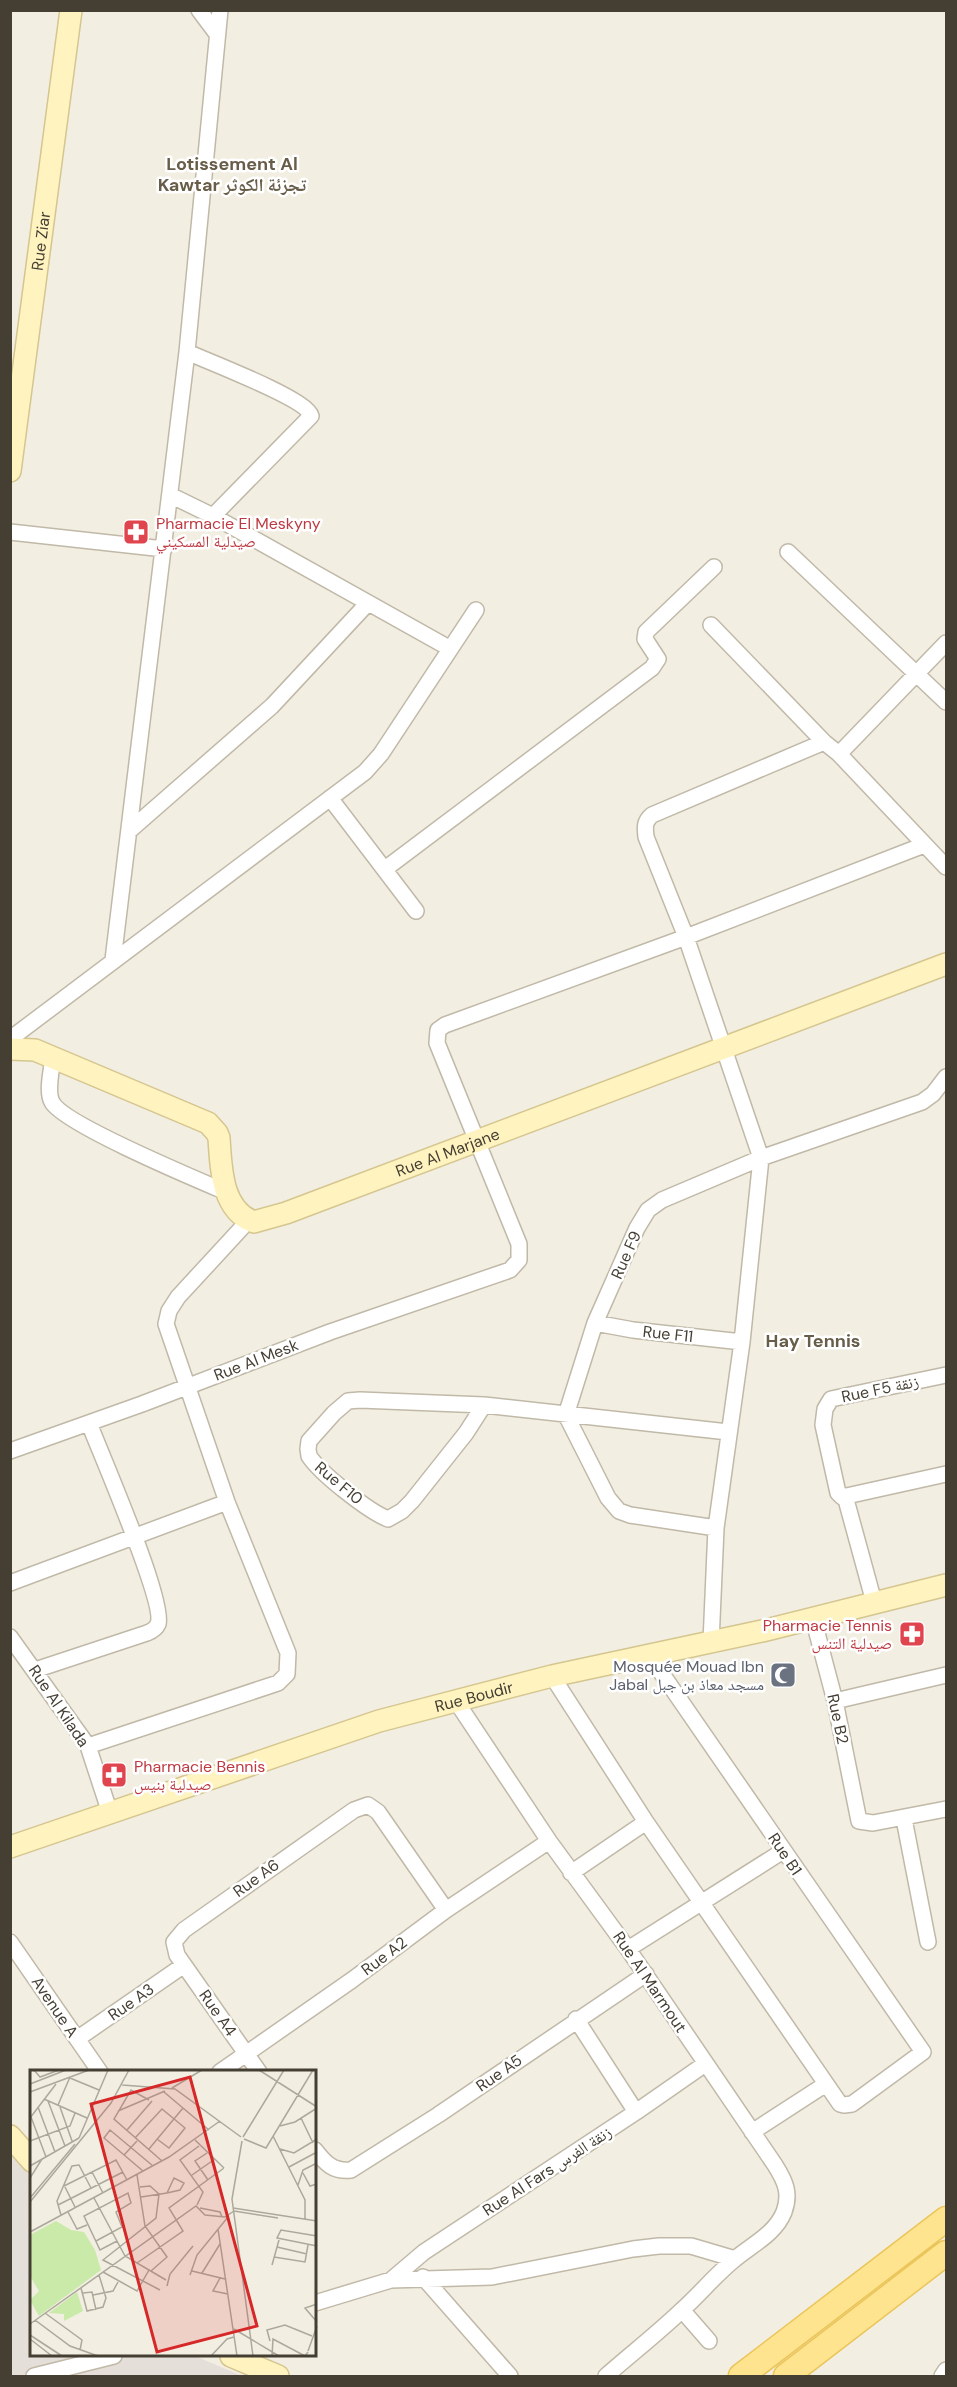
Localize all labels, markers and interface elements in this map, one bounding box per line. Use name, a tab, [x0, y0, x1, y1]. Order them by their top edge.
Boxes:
district label: Lotissement Al Kawtar تجزئة الكوثر	[158, 152, 306, 197]
street label: Rue Ziar	[26, 210, 55, 272]
place label: Pharmacie El Meskyny صيدلية المسكيني	[156, 513, 321, 554]
pharmacy icon: Pharmacie El Meskyny صيدلية المسكيني	[121, 517, 151, 547]
street label: Rue Al Marjane	[392, 1123, 502, 1181]
street label: Rue F9	[606, 1228, 646, 1282]
street label: Rue F11	[642, 1321, 694, 1347]
district label: Hay Tennis	[766, 1329, 860, 1353]
street label: Rue Al Mesk	[211, 1334, 301, 1386]
street label: Rue F5 زنقة	[839, 1371, 921, 1407]
street label: Rue F10	[311, 1457, 367, 1509]
place label: Pharmacie Tennis صيدلية التنس	[763, 1615, 892, 1654]
pharmacy icon: Pharmacie Tennis صيدلية التنس	[897, 1619, 927, 1649]
place label: Mosquée Mouad Ibn Jabal مسجد معاذ بن جبل	[609, 1656, 764, 1695]
mosque icon: Mosquée Mouad Ibn Jabal مسجد معاذ بن جبل	[768, 1660, 798, 1690]
street label: Rue Al Kilada	[24, 1661, 94, 1751]
street label: Rue Boudir	[432, 1676, 515, 1717]
street label: Rue B2	[822, 1692, 854, 1746]
place label: Pharmacie Bennis صيدلية بنيس	[134, 1756, 265, 1795]
pharmacy icon: Pharmacie Bennis صيدلية بنيس	[99, 1760, 129, 1790]
street label: Rue B1	[763, 1829, 807, 1879]
street label: Rue A6	[229, 1854, 283, 1902]
street label: Rue Al Marmout	[608, 1927, 692, 2037]
street label: Rue A2	[357, 1932, 411, 1980]
street label: Avenue A	[27, 1972, 83, 2042]
street label: Rue A3	[104, 1979, 158, 2025]
street label: Rue A4	[194, 1986, 242, 2041]
street label: Rue A5	[472, 2050, 526, 2096]
inset map	[30, 2070, 316, 2357]
street label: Rue Al Fars زنقة الفرس	[478, 2121, 616, 2221]

